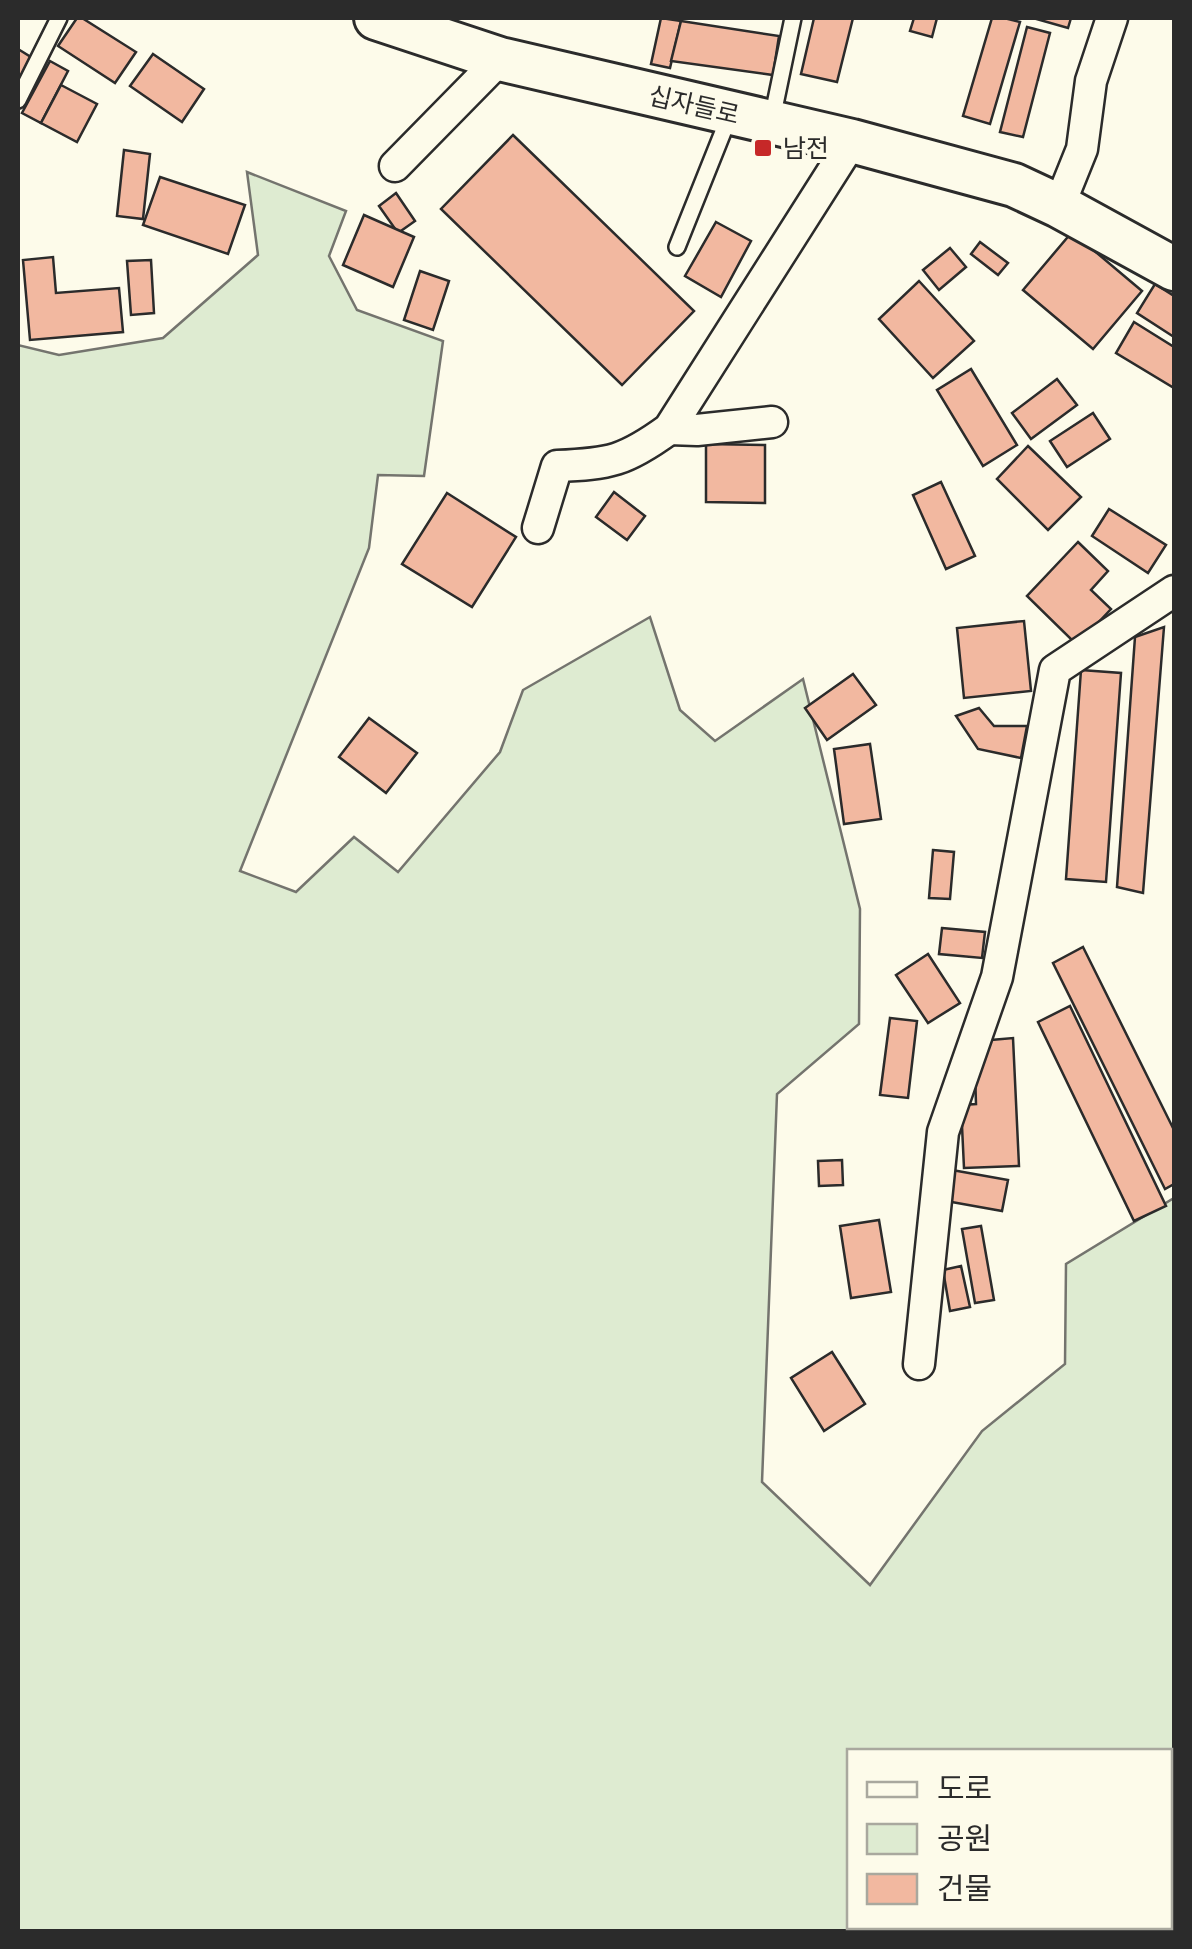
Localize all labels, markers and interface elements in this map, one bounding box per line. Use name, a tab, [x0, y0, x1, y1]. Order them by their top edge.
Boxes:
street label: 십자들로	[645, 78, 743, 132]
place label: 남전	[783, 131, 829, 165]
marker: 남전	[752, 137, 774, 159]
legend	[847, 1749, 1172, 1929]
text: 도로	[937, 1768, 992, 1808]
text: 공원	[937, 1818, 992, 1858]
text: 건물	[937, 1868, 992, 1908]

